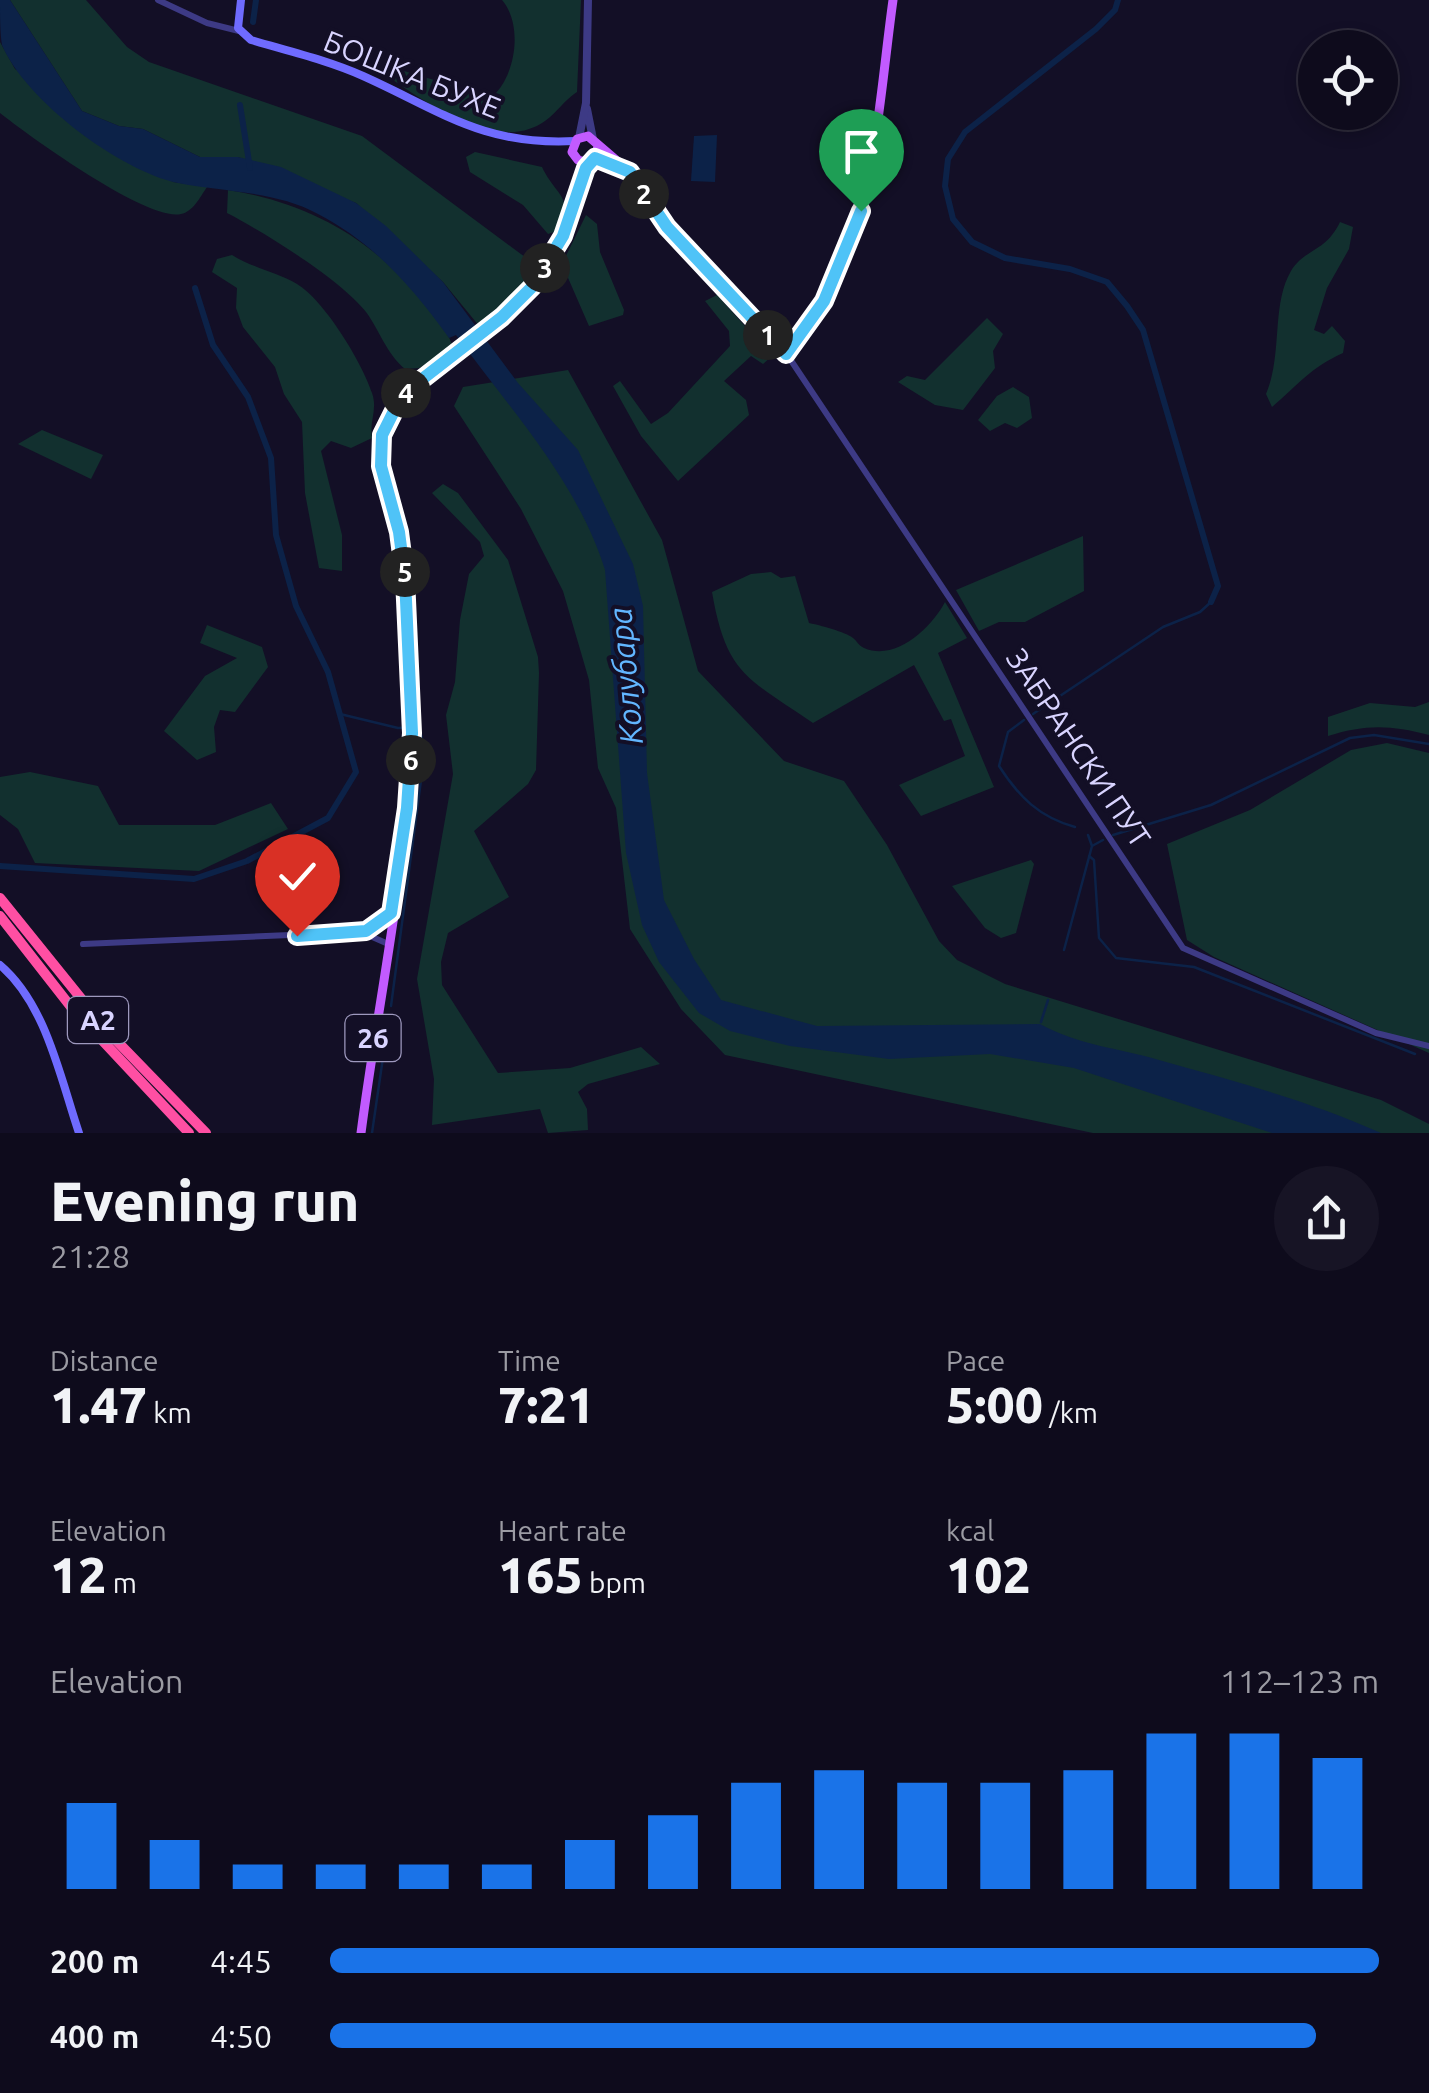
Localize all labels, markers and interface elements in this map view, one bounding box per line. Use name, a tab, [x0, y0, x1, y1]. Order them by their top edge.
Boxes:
street label: БОШКА БУХЕ	[319, 23, 506, 125]
map controls	[1298, 30, 1398, 130]
button: locate	[1298, 30, 1398, 130]
pin	[819, 109, 904, 212]
icon: arrive	[834, 124, 889, 179]
pin: 2	[619, 169, 669, 219]
text: 2	[636, 178, 652, 209]
pin: 3	[520, 243, 570, 293]
text: 3	[537, 252, 553, 283]
pin: 1	[743, 310, 793, 360]
text: 1	[760, 319, 776, 350]
pin: 4	[381, 368, 431, 418]
text: 4	[398, 377, 414, 408]
pin: 5	[380, 547, 430, 597]
text: 5	[397, 556, 413, 587]
water label: Колубара	[601, 606, 649, 746]
street label: ЗАБРАНСКИ ПУТ	[1000, 642, 1158, 853]
pin: 6	[386, 735, 436, 785]
text: 6	[403, 744, 419, 775]
pin	[255, 834, 340, 937]
icon: check	[270, 849, 325, 904]
road number: A2	[68, 997, 128, 1043]
road number: 26	[346, 1015, 400, 1061]
button: share	[1274, 1166, 1379, 1271]
text: Evening run	[50, 1170, 360, 1231]
text: 21:28	[50, 1238, 130, 1274]
text: Distance	[50, 1345, 158, 1376]
text: Time	[498, 1345, 561, 1376]
text: Pace	[946, 1345, 1005, 1376]
text: 1.47	[50, 1376, 147, 1432]
text: 7:21	[498, 1376, 595, 1432]
text: 5:00	[946, 1376, 1043, 1432]
text: km	[147, 1397, 192, 1428]
text: /km	[1043, 1397, 1098, 1428]
text: Elevation	[50, 1515, 167, 1546]
text: Heart rate	[498, 1515, 627, 1546]
text: kcal	[946, 1515, 994, 1546]
text: 12	[50, 1546, 106, 1602]
text: 165	[498, 1546, 583, 1602]
text: 102	[946, 1546, 1031, 1602]
text: m	[106, 1567, 137, 1598]
text: bpm	[583, 1567, 646, 1598]
text: Elevation	[50, 1663, 183, 1699]
text: 112–123 m	[1220, 1663, 1379, 1699]
text: 200 m	[50, 1943, 139, 1979]
text: 4:45	[210, 1943, 272, 1979]
text: 400 m	[50, 2018, 139, 2054]
text: 4:50	[210, 2018, 272, 2054]

